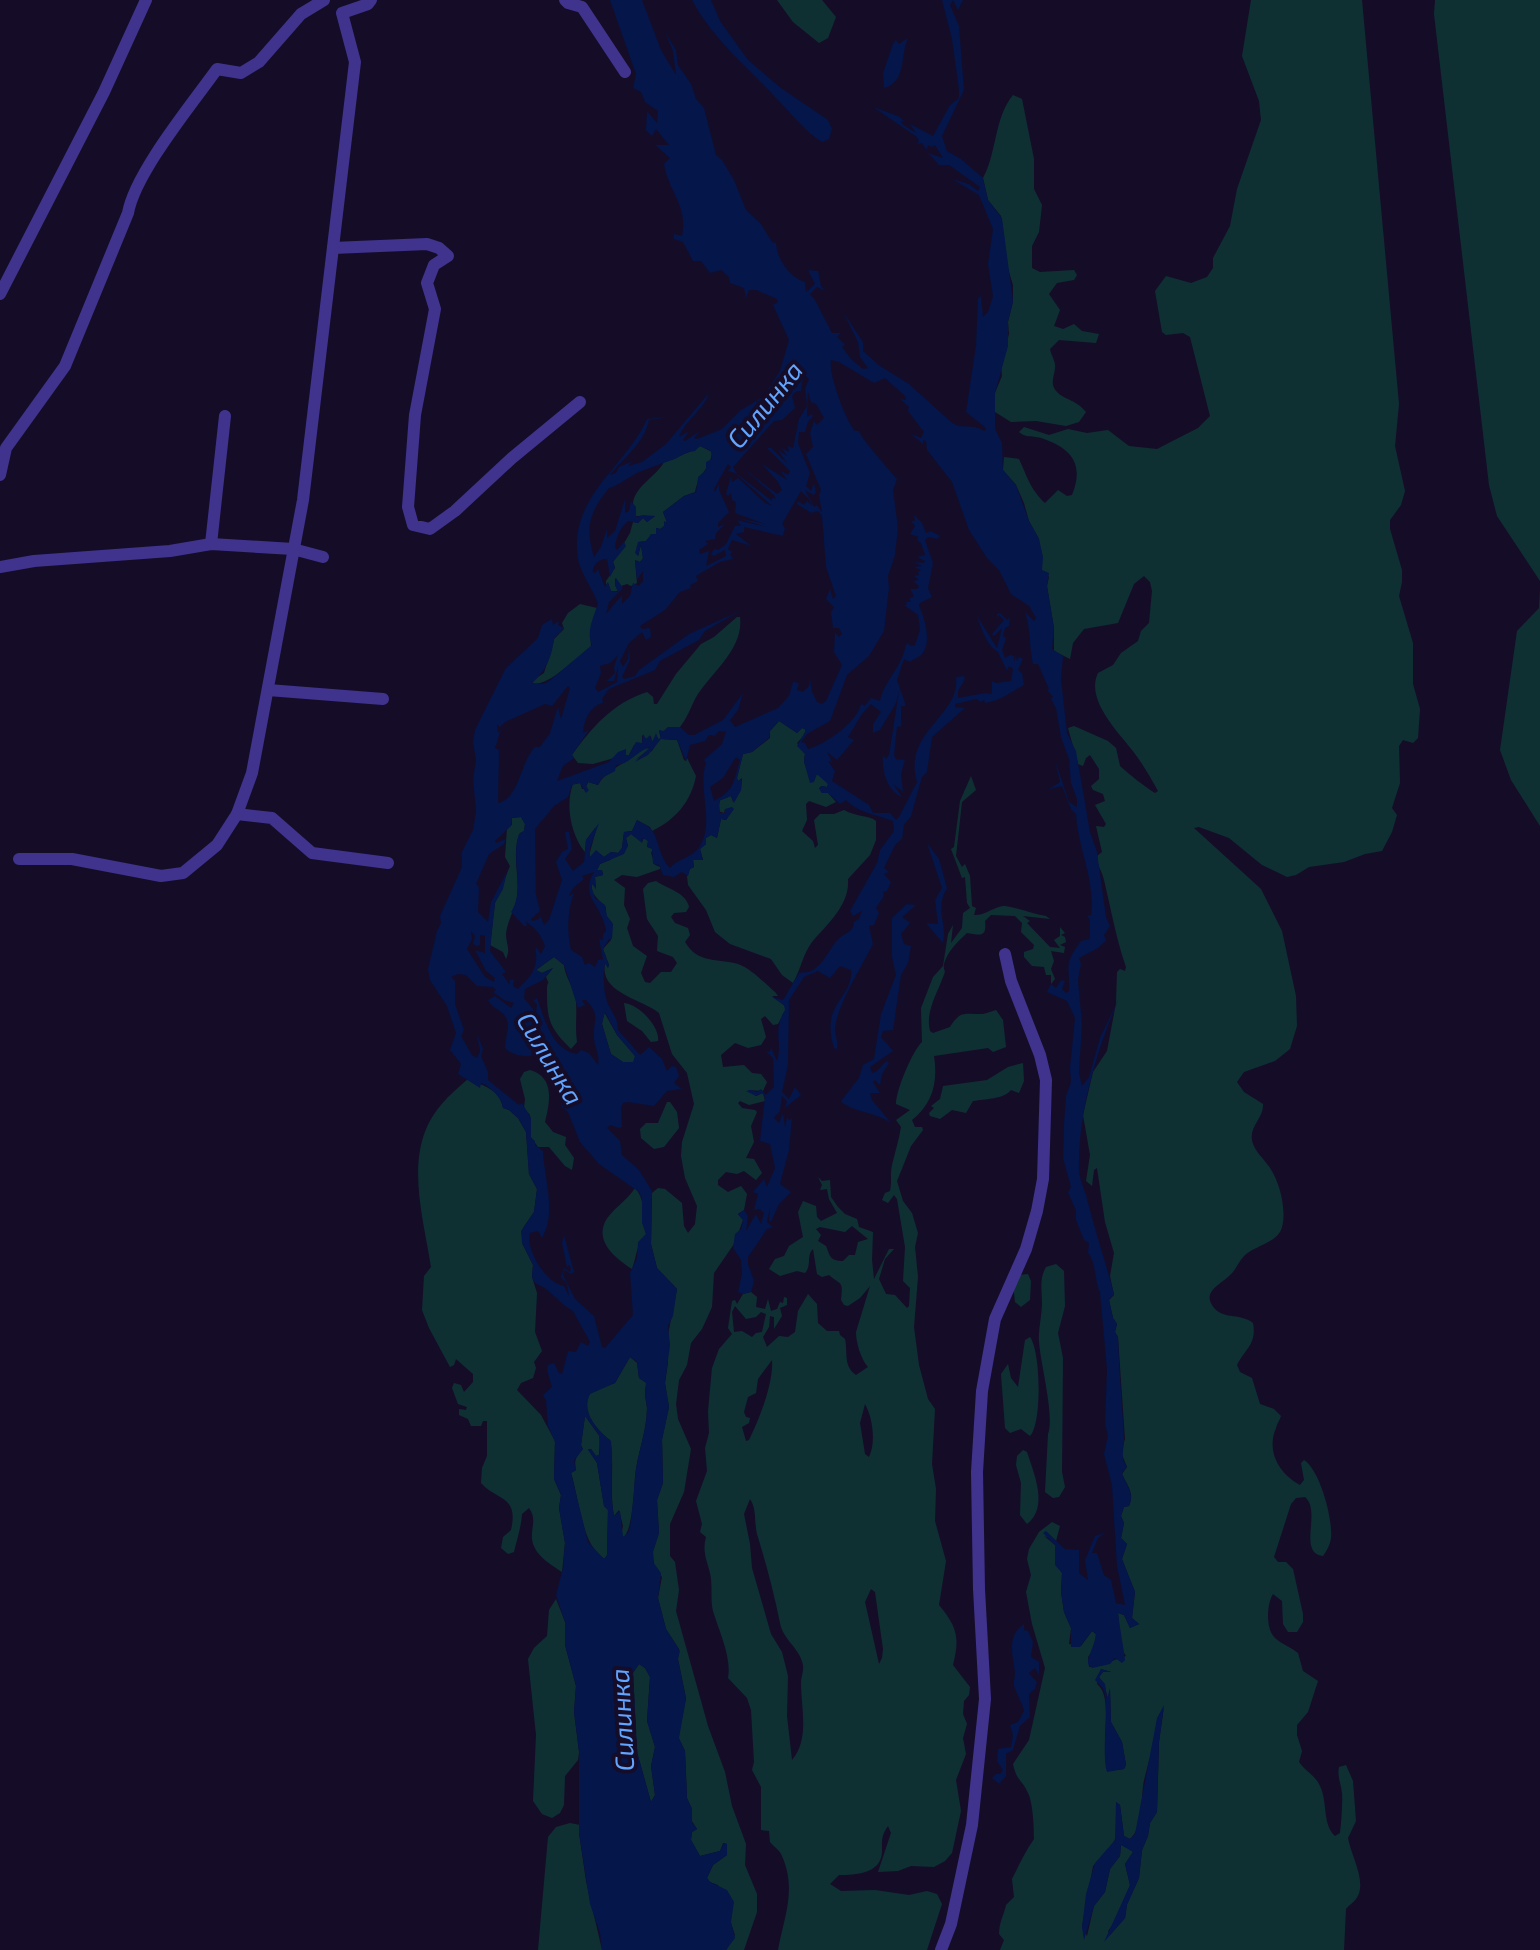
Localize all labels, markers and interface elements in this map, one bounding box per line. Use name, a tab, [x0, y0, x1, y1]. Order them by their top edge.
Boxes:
water label: Силинка	[720, 354, 808, 454]
water label: Силинка	[511, 1006, 591, 1110]
water label: Силинка	[603, 1668, 639, 1772]

